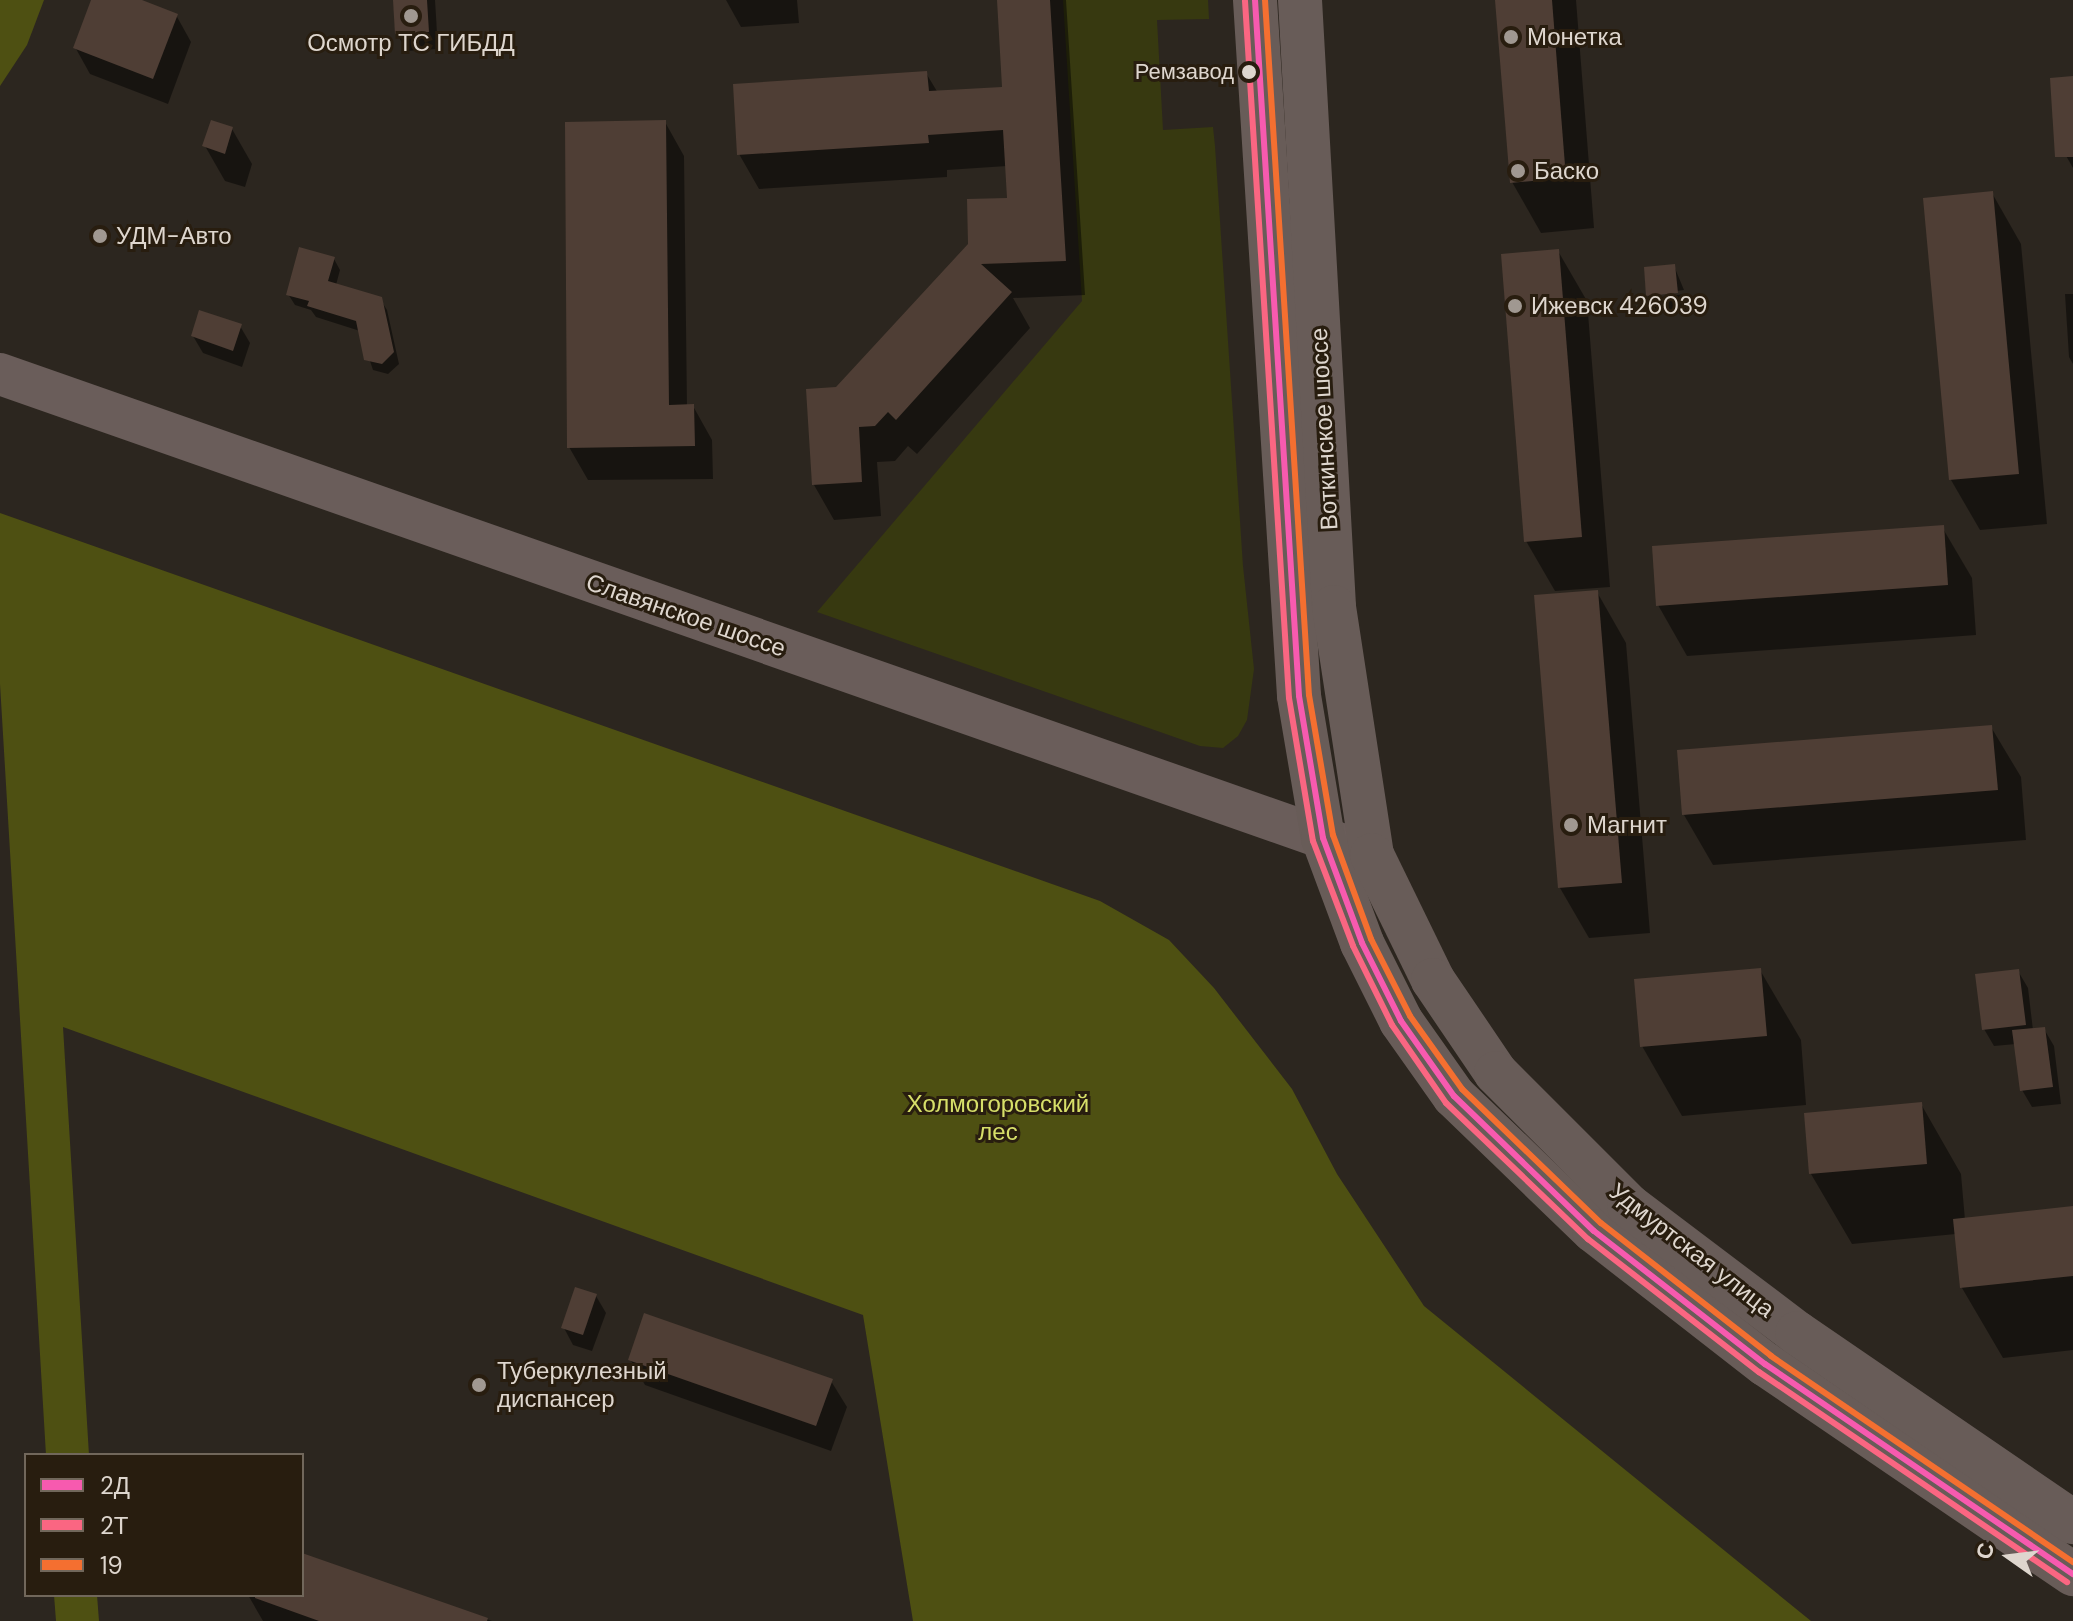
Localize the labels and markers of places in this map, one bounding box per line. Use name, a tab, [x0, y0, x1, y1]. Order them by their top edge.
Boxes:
marker: Осмотр ТС ГИБДД	[402, 7, 420, 25]
place label: Монетка	[1527, 23, 1622, 51]
marker: Монетка	[1502, 28, 1520, 46]
place label: Осмотр ТС ГИБДД	[307, 29, 515, 57]
place label: Ремзавод	[1135, 59, 1234, 85]
marker: Ремзавод	[1241, 64, 1257, 80]
place label: Баско	[1534, 157, 1599, 185]
marker: Баско	[1509, 162, 1527, 180]
place label: УДМ-Авто	[116, 222, 232, 250]
marker: УДМ-Авто	[91, 227, 109, 245]
place label: Ижевск 426039	[1531, 292, 1707, 320]
marker: Ижевск 426039	[1506, 297, 1524, 315]
place label: Магнит	[1587, 811, 1667, 839]
marker: Магнит	[1562, 816, 1580, 834]
place label: Туберкулезный диспансер	[497, 1357, 667, 1413]
marker: Туберкулезный диспансер	[468, 1374, 490, 1396]

